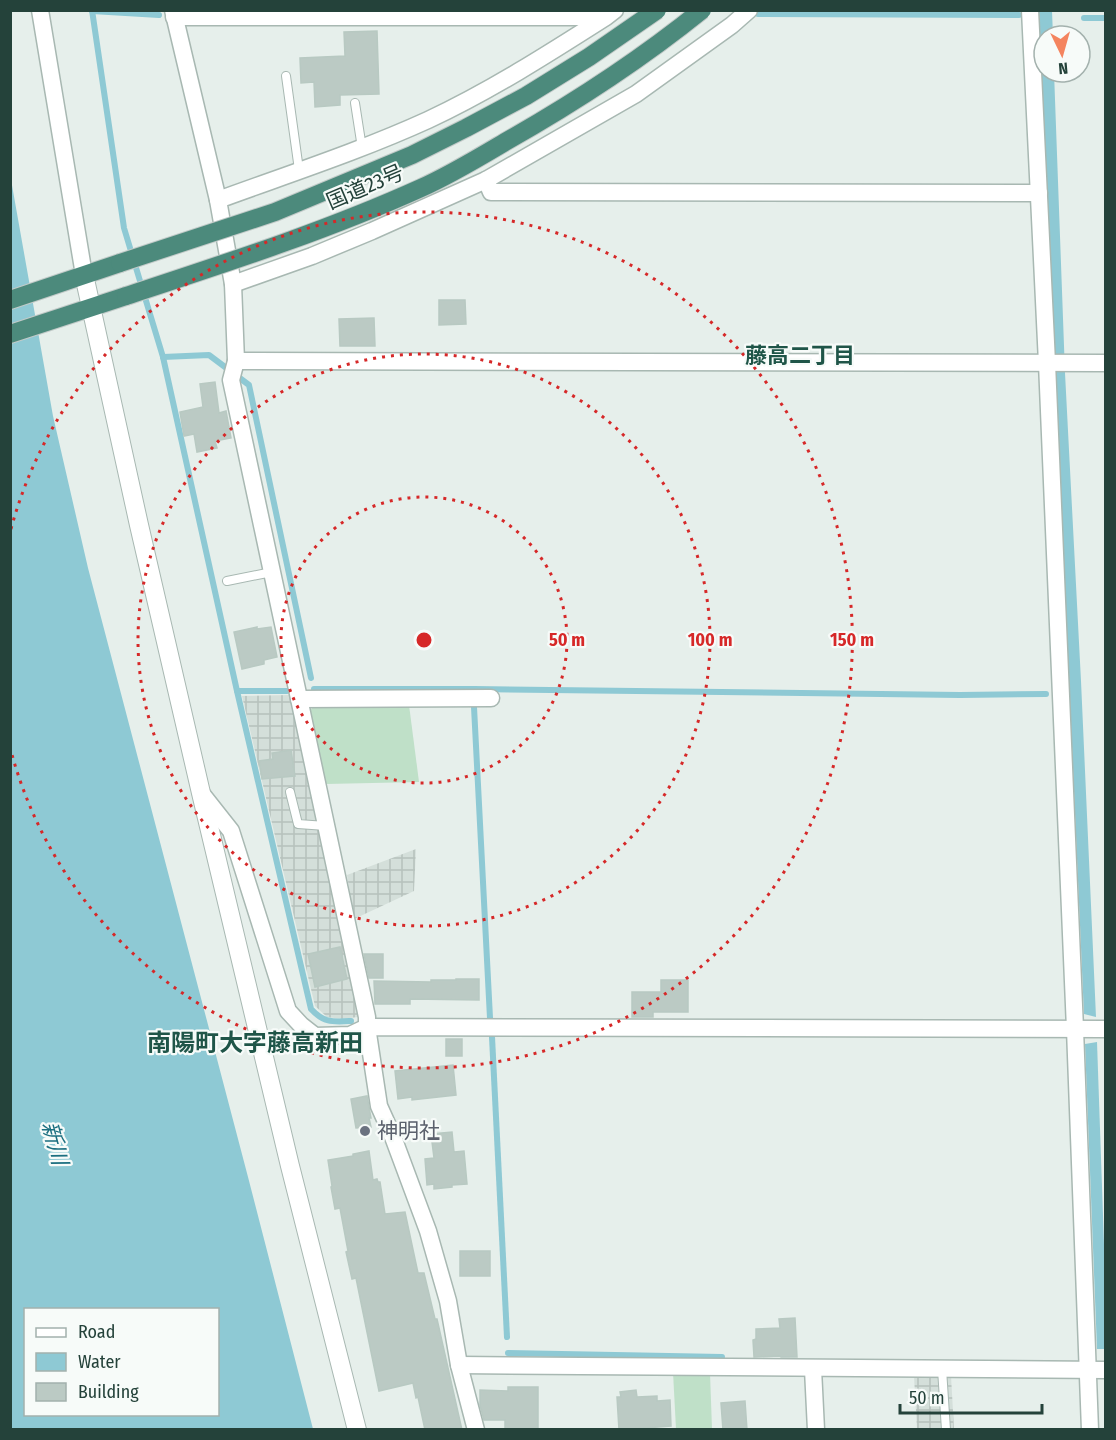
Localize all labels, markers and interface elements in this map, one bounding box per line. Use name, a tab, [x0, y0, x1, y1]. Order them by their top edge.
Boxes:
north arrow	[1032, 24, 1092, 84]
text: N	[1058, 59, 1069, 78]
street label: 国道23号	[322, 159, 408, 215]
district label: 藤高二丁目	[745, 342, 855, 369]
text: 50 m	[549, 629, 585, 651]
text: 100 m	[688, 629, 732, 651]
text: 150 m	[830, 629, 874, 651]
centre of rings	[414, 630, 434, 650]
district label: 南陽町大字藤高新田	[147, 1029, 363, 1057]
water label: 新川	[36, 1118, 74, 1170]
place label: 神明社	[377, 1118, 440, 1144]
marker: 神明社	[358, 1124, 372, 1138]
legend	[24, 1308, 219, 1416]
text: Road	[78, 1321, 115, 1343]
text: Water	[78, 1351, 121, 1373]
scale bar	[900, 1377, 1042, 1415]
text: Building	[78, 1381, 139, 1403]
text: 50 m	[909, 1387, 945, 1409]

